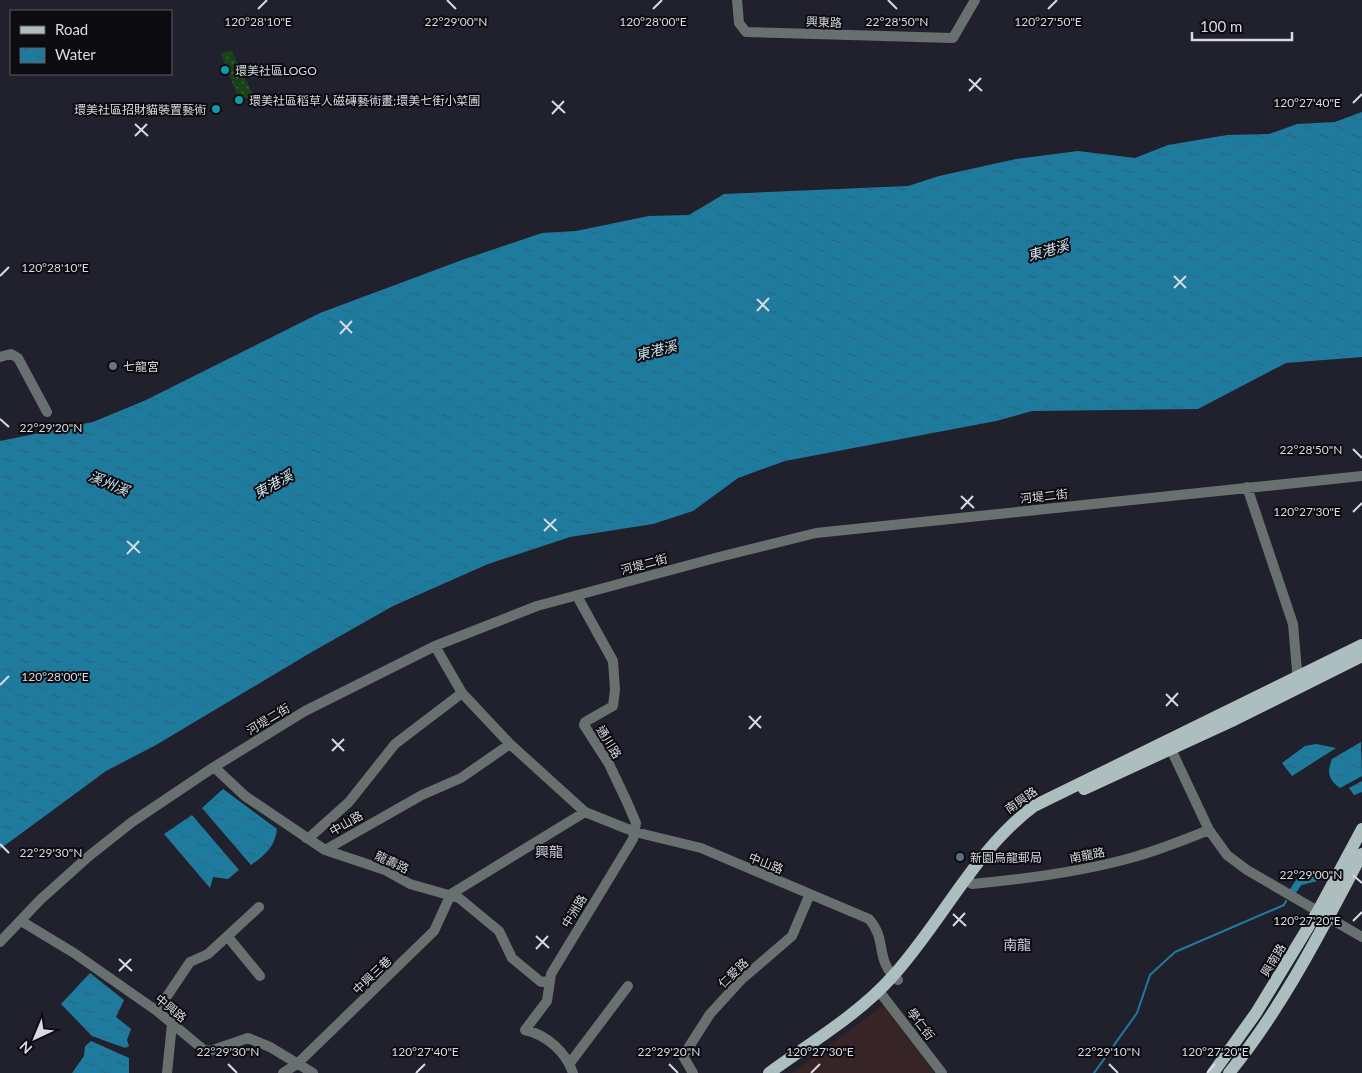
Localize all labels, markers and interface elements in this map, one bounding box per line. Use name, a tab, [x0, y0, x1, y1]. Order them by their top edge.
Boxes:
legend	[10, 10, 172, 75]
scale bar	[1192, 10, 1292, 42]
text: 120°28'10"E	[224, 14, 292, 29]
text: 22°29'00"N	[425, 14, 487, 29]
text: 120°28'00"E	[619, 14, 687, 29]
street label: 興東路	[806, 14, 842, 30]
text: 22°28'50"N	[866, 14, 928, 29]
text: 120°27'50"E	[1014, 14, 1082, 29]
text: 100 m	[1200, 17, 1242, 35]
text: Road	[55, 20, 88, 38]
text: Water	[55, 45, 96, 63]
place label: 環美社區LOGO	[235, 63, 317, 78]
marker: 環美社區LOGO	[219, 64, 231, 76]
place label: 環美社區稻草人磁磚藝術畫;環美七街小菜圃	[249, 93, 480, 108]
marker: 環美社區稻草人磁磚藝術畫;環美七街小菜圃	[233, 94, 245, 106]
text: 120°27'40"E	[1273, 95, 1341, 110]
place label: 環美社區招財貓裝置藝術	[74, 102, 206, 117]
marker: 環美社區招財貓裝置藝術	[210, 103, 222, 115]
water label: 東港溪	[1025, 235, 1072, 264]
text: 120°28'10"E	[21, 260, 89, 275]
water label: 東港溪	[634, 336, 680, 363]
place label: 七龍宮	[123, 359, 159, 374]
marker: 七龍宮	[107, 360, 119, 372]
text: 22°29'20"N	[20, 420, 82, 435]
text: 22°28'50"N	[1280, 442, 1342, 457]
water label: 東港溪	[251, 465, 297, 502]
water label: 溪州溪	[86, 467, 133, 500]
street label: 河堤二街	[1019, 486, 1069, 506]
text: 120°27'30"E	[1273, 504, 1341, 519]
street label: 河堤二街	[619, 551, 669, 577]
text: 120°28'00"E	[21, 669, 89, 684]
street label: 河堤二街	[244, 700, 292, 738]
street label: 通川路	[593, 723, 625, 761]
street label: 南興路	[1002, 784, 1040, 816]
street label: 中山路	[327, 808, 365, 838]
district label: 興龍	[535, 843, 563, 860]
street label: 南龍路	[1068, 844, 1106, 866]
text: 22°29'30"N	[20, 845, 82, 860]
street label: 龍壽路	[373, 848, 411, 876]
street label: 中山路	[746, 849, 786, 877]
place label: 新園烏龍郵局	[970, 850, 1042, 865]
marker: 新園烏龍郵局	[954, 851, 966, 863]
text: 22°29'00"N	[1280, 867, 1342, 882]
street label: 中洲路	[558, 892, 590, 930]
text: 120°27'20"E	[1273, 913, 1341, 928]
district label: 南龍	[1003, 936, 1031, 953]
street label: 興南路	[1257, 941, 1289, 979]
street label: 中興三巷	[350, 953, 394, 997]
street label: 仁愛路	[715, 955, 751, 991]
street label: 中興路	[152, 991, 190, 1025]
street label: 學仁街	[904, 1005, 938, 1043]
north arrow	[10, 1013, 60, 1063]
text: N	[16, 1038, 35, 1058]
text: 22°29'30"N	[197, 1044, 259, 1059]
text: 120°27'40"E	[391, 1044, 459, 1059]
text: 22°29'20"N	[638, 1044, 700, 1059]
text: 120°27'30"E	[786, 1044, 854, 1059]
text: 22°29'10"N	[1078, 1044, 1140, 1059]
text: 120°27'20"E	[1181, 1044, 1249, 1059]

